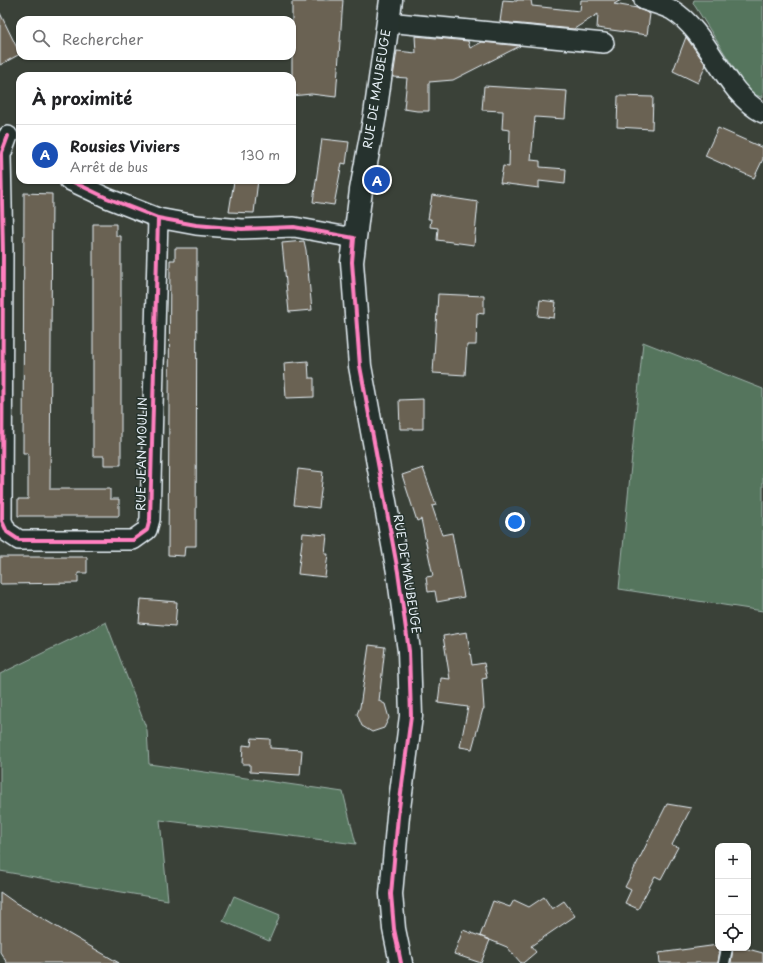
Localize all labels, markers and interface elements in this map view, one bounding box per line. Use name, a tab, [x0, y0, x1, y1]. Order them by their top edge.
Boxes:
search box	[16, 16, 296, 60]
icon: search	[30, 27, 52, 49]
text: Rechercher	[62, 27, 143, 50]
street label: RUE DE MAUBEUGE	[358, 28, 394, 150]
text: À proximité	[32, 85, 132, 111]
text: Rousies Viviers	[70, 134, 180, 157]
text: A	[40, 145, 50, 164]
text: 130 m	[241, 145, 280, 164]
text: Arrêt de bus	[70, 157, 148, 176]
pin: A	[364, 165, 390, 195]
street label: RUE JEAN MOULIN	[131, 397, 151, 511]
your location	[505, 512, 525, 532]
street label: RUE DE MAUBEUGE	[390, 513, 426, 635]
map controls	[715, 843, 751, 951]
button: +	[715, 843, 751, 879]
button: −	[715, 879, 751, 915]
button: locate	[715, 915, 751, 951]

